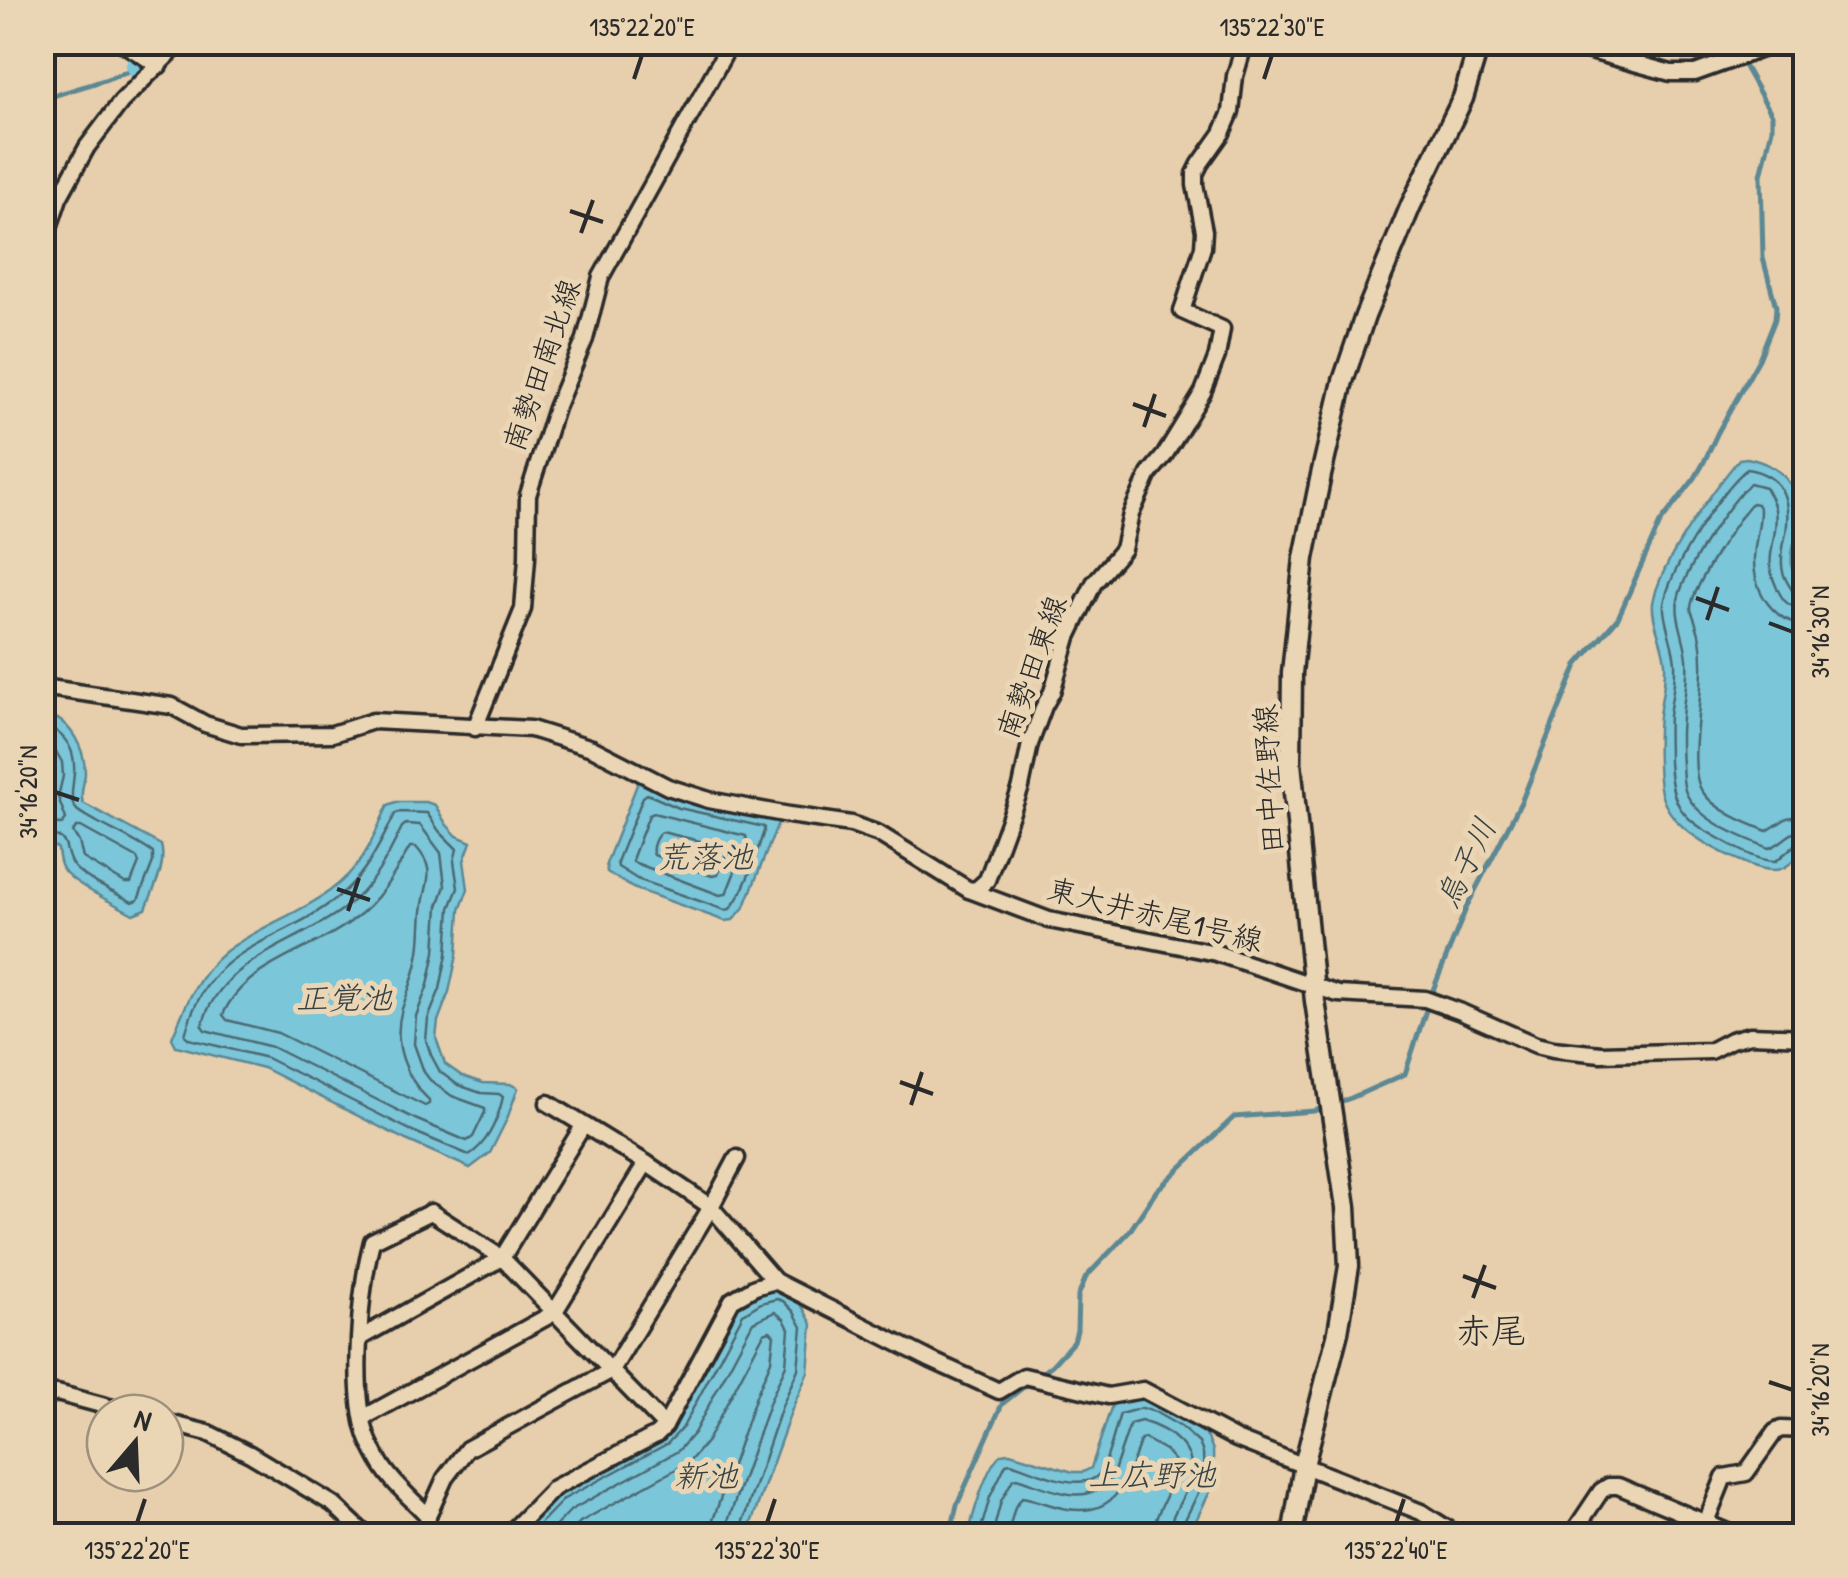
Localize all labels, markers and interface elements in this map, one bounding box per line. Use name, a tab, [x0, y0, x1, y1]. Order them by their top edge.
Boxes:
text: 135°22'20"E	[589, 10, 695, 44]
text: 135°22'30"E	[1219, 10, 1325, 44]
street label: 南勢田南北線	[493, 273, 589, 456]
text: 34°16'30"N	[1803, 586, 1837, 678]
street label: 南勢田東線	[987, 589, 1076, 744]
street label: 田中佐野線	[1244, 703, 1292, 855]
text: 34°16'20"N	[11, 745, 45, 839]
water label: 烏子川	[1425, 810, 1506, 915]
water label: 荒落池	[657, 835, 754, 878]
street label: 東大井赤尾1号線	[1043, 868, 1267, 960]
water label: 正覚池	[296, 976, 393, 1019]
district label: 赤尾	[1456, 1307, 1526, 1354]
text: 34°16'20"N	[1803, 1343, 1837, 1437]
north arrow	[85, 1393, 185, 1493]
text: N	[130, 1399, 156, 1440]
water label: 上広野池	[1088, 1453, 1217, 1496]
water label: 新池	[674, 1454, 739, 1497]
text: 135°22'20"E	[84, 1533, 190, 1567]
text: 135°22'30"E	[714, 1533, 820, 1567]
text: 135°22'40"E	[1344, 1533, 1448, 1567]

